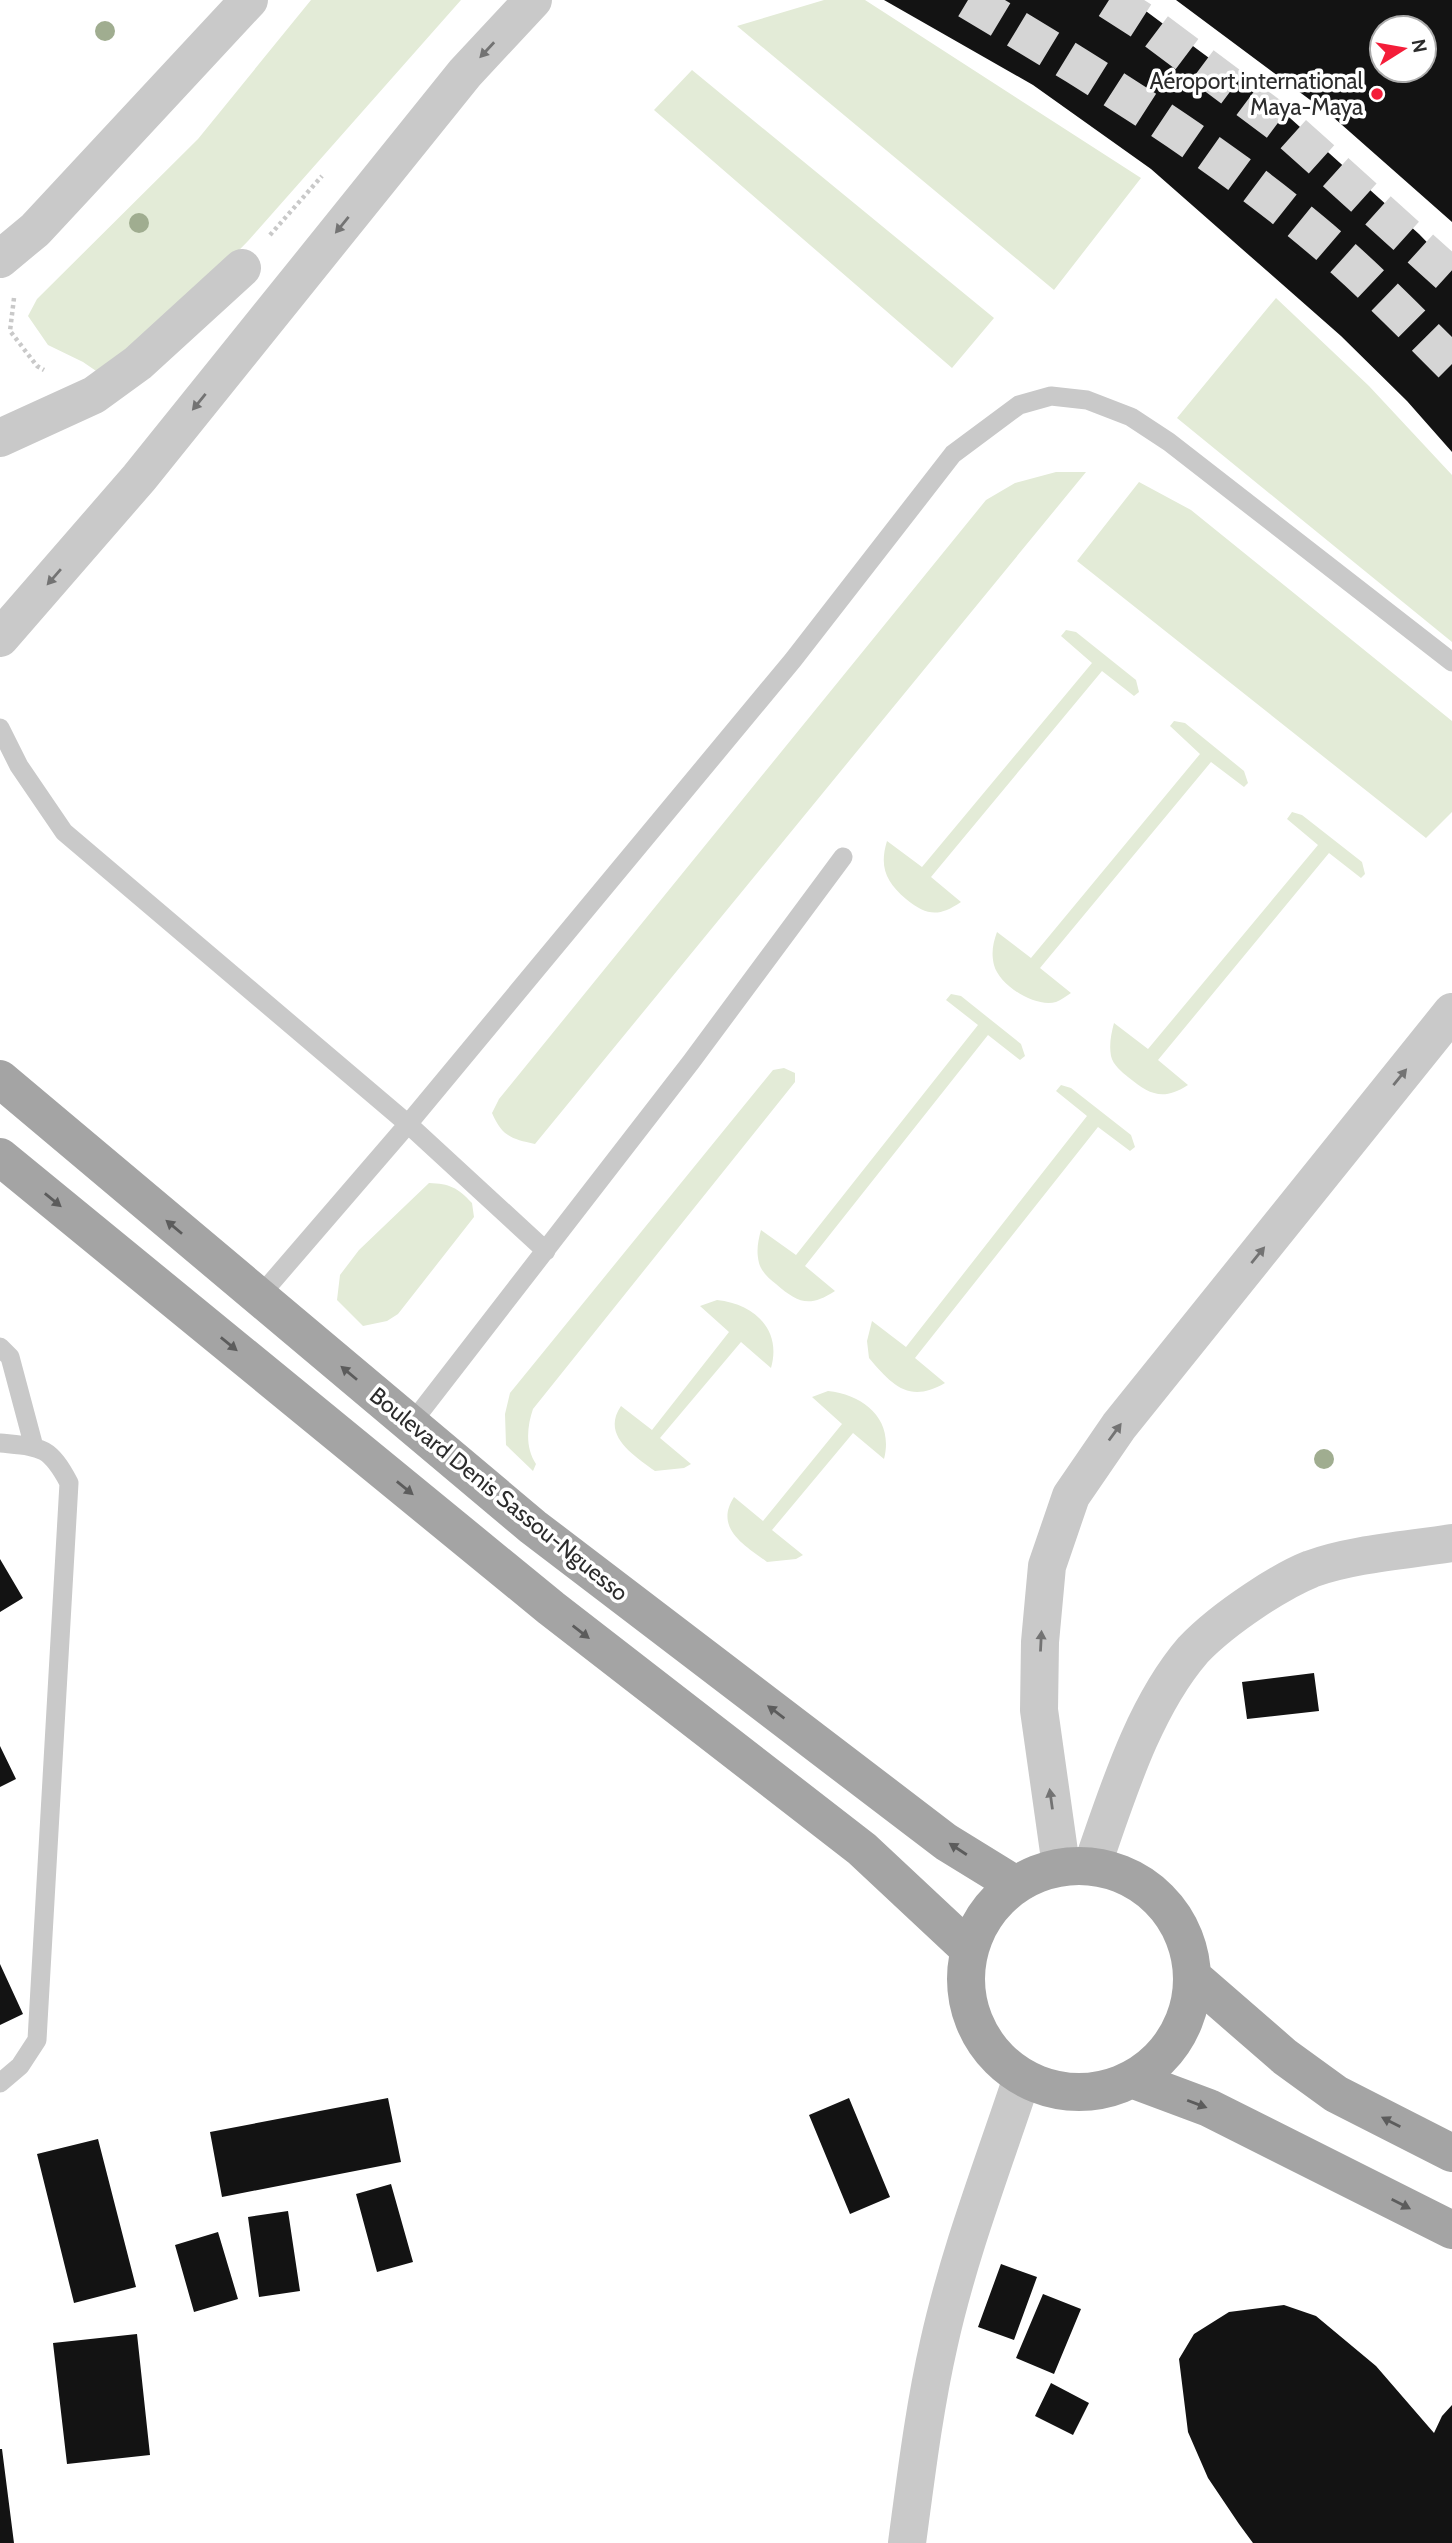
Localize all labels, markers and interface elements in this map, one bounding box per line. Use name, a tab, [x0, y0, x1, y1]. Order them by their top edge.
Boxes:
north arrow	[1368, 14, 1438, 84]
text: N	[1407, 37, 1432, 55]
one-way arrow	[479, 41, 495, 59]
place label: Aéroport international Maya-Maya	[1150, 67, 1364, 121]
marker: Aéroport international Maya-Maya	[1369, 86, 1385, 102]
one-way arrow	[335, 217, 350, 234]
one-way arrow	[192, 393, 207, 411]
one-way arrow	[47, 569, 62, 586]
one-way arrow	[1392, 1068, 1407, 1086]
one-way arrow	[44, 1192, 61, 1207]
one-way arrow	[165, 1219, 183, 1235]
one-way arrow	[1250, 1246, 1265, 1264]
one-way arrow	[220, 1336, 237, 1351]
one-way arrow	[340, 1365, 358, 1380]
street label: Boulevard Denis Sassou-Nguesso	[364, 1381, 634, 1607]
one-way arrow	[1108, 1423, 1122, 1441]
one-way arrow	[395, 1481, 413, 1496]
one-way arrow	[572, 1624, 590, 1639]
one-way arrow	[1035, 1630, 1046, 1652]
one-way arrow	[767, 1706, 785, 1720]
one-way arrow	[1045, 1788, 1056, 1810]
one-way arrow	[948, 1843, 967, 1856]
one-way arrow	[1187, 2099, 1208, 2110]
one-way arrow	[1381, 2116, 1401, 2127]
one-way arrow	[1392, 2198, 1412, 2210]

